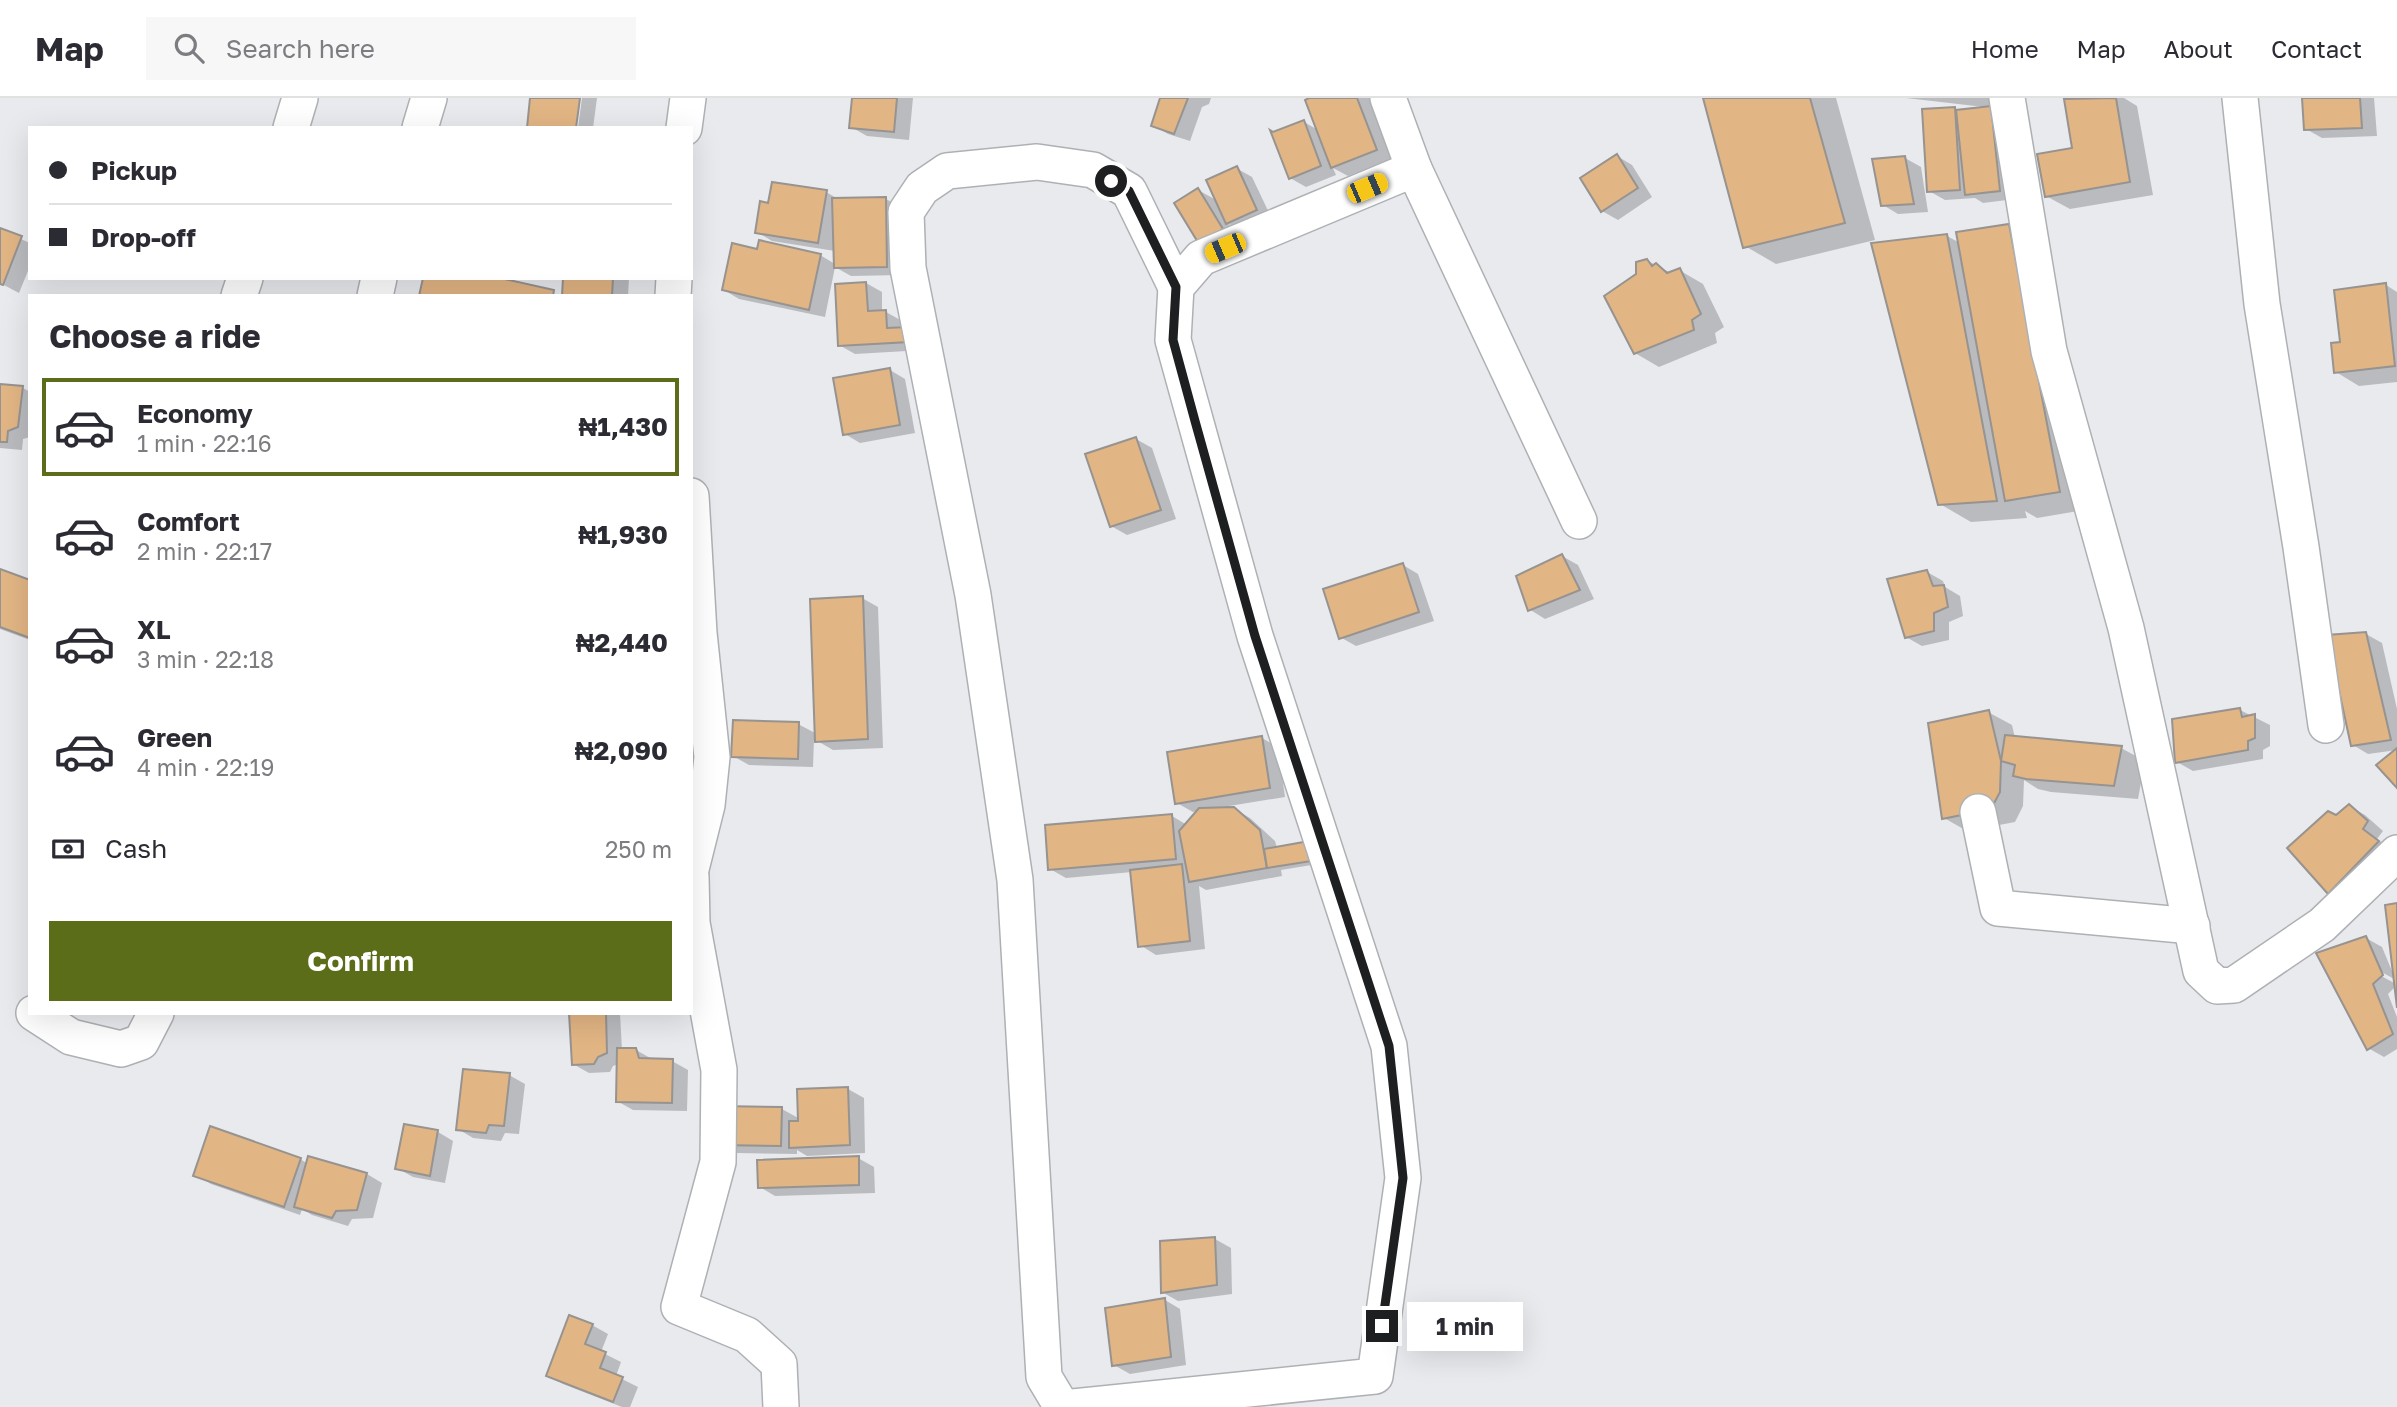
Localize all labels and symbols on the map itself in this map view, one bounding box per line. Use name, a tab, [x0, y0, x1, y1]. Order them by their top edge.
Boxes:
route start	[1095, 165, 1127, 197]
car	[1344, 170, 1391, 206]
car	[1202, 230, 1249, 266]
callout: 1 min	[1406, 1302, 1522, 1350]
route end	[1366, 1310, 1398, 1342]

